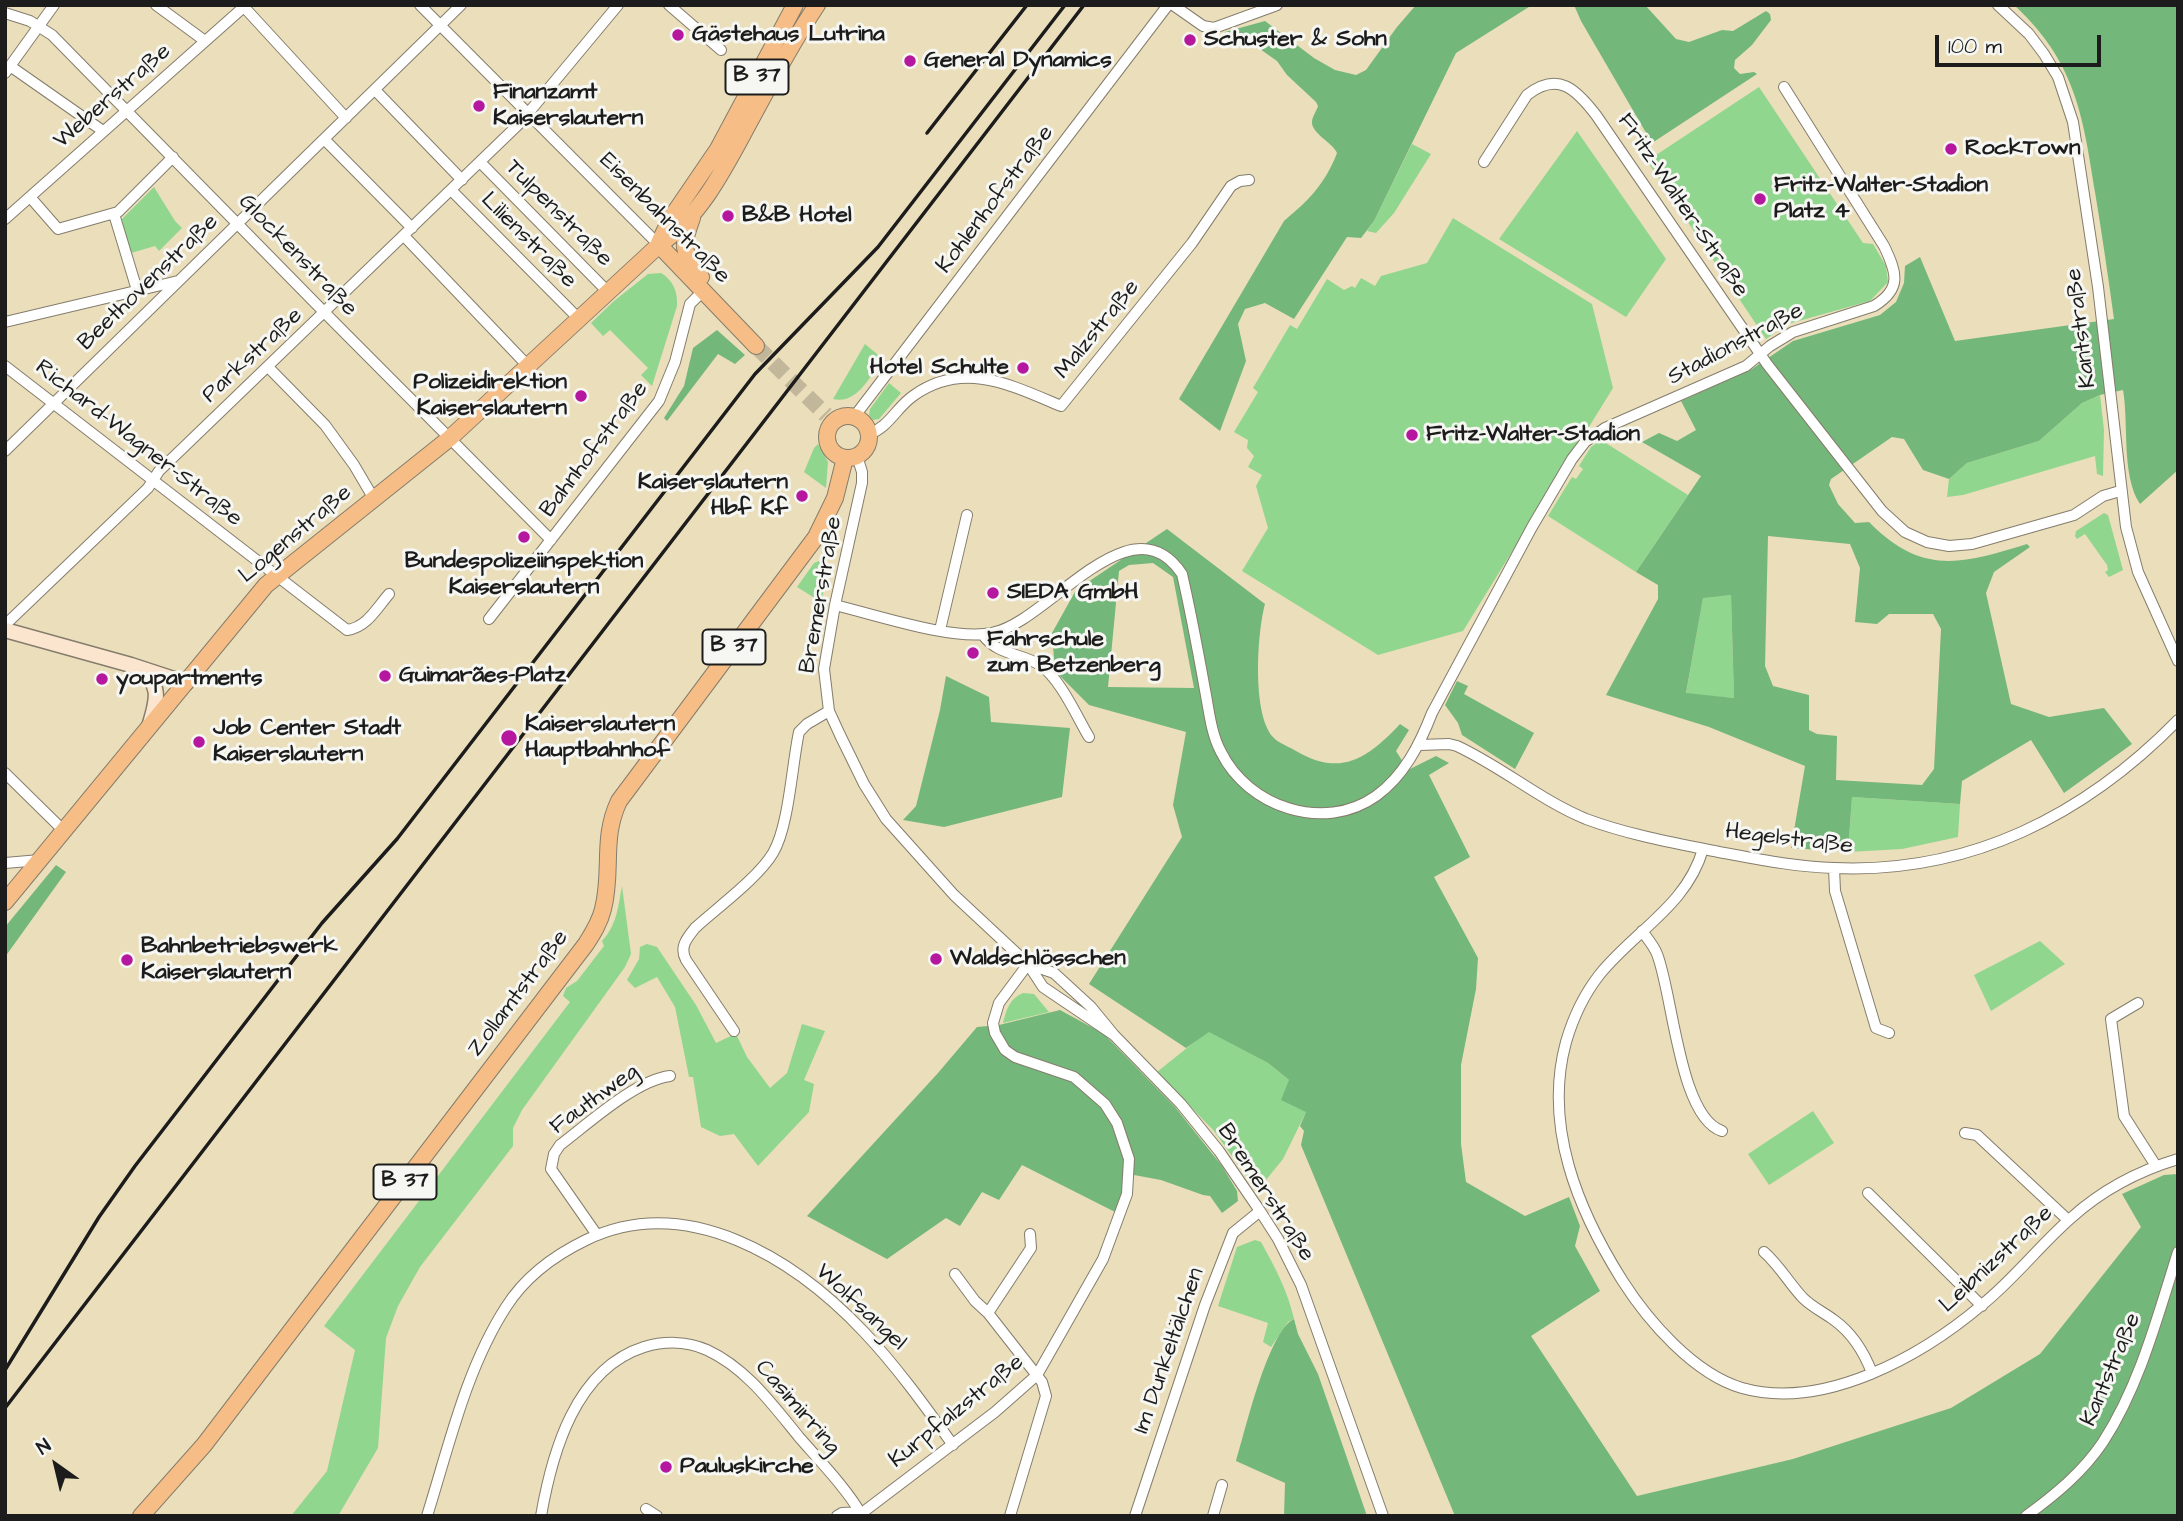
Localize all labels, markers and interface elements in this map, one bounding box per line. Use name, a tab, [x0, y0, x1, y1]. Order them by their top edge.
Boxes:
place label: Gästehaus Lutrina	[692, 21, 885, 49]
scale bar	[1938, 21, 2104, 65]
place label: Schuster & Sohn	[1204, 26, 1387, 54]
marker: Gästehaus Lutrina	[670, 27, 686, 43]
marker: Schuster & Sohn	[1182, 32, 1198, 48]
text: 100 m	[1948, 32, 2002, 61]
street label: Weberstraße	[49, 39, 177, 155]
place label: General Dynamics	[924, 47, 1112, 75]
marker: General Dynamics	[902, 53, 918, 69]
road number: B 37	[726, 60, 788, 94]
place label: Finanzamt Kaiserslautern	[493, 79, 643, 133]
marker: Finanzamt Kaiserslautern	[471, 98, 487, 114]
street label: Fritz-Walter-Straße	[1610, 109, 1754, 303]
street label: Kohlenhofstraße	[931, 121, 1061, 279]
place label: RockTown	[1965, 135, 2080, 163]
marker: RockTown	[1943, 141, 1959, 157]
street label: Eisenbahnstraße	[593, 148, 735, 290]
street label: Tulpenstraße	[499, 155, 617, 273]
place label: Fritz-Walter-Stadion Platz 4	[1774, 172, 1988, 226]
street label: Lilienstraße	[474, 187, 582, 295]
street label: Glockenstraße	[232, 189, 362, 323]
marker: Fritz-Walter-Stadion Platz 4	[1752, 191, 1768, 207]
place label: B&B Hotel	[742, 202, 852, 230]
marker: B&B Hotel	[720, 208, 736, 224]
street label: Beethovenstraße	[73, 209, 225, 357]
street label: Kantstraße	[2061, 267, 2103, 389]
street label: Malzstraße	[1050, 275, 1146, 385]
street label: Stadionstraße	[1664, 298, 1808, 392]
street label: Parkstraße	[197, 303, 309, 409]
place label: Hotel Schulte	[870, 354, 1009, 382]
street label: Richard-Wagner-Straße	[29, 355, 247, 533]
marker: Hotel Schulte	[1015, 360, 1031, 376]
place label: Polizeidirektion Kaiserslautern	[413, 369, 567, 423]
street label: Bahnhofstraße	[535, 377, 655, 523]
marker: Polizeidirektion Kaiserslautern	[573, 388, 589, 404]
place label: Fritz-Walter-Stadion	[1426, 421, 1640, 449]
marker: Fritz-Walter-Stadion	[1404, 427, 1420, 443]
place label: Kaiserslautern Hbf Kf	[638, 469, 788, 523]
street label: Logenstraße	[234, 480, 358, 590]
marker: Kaiserslautern Hbf Kf	[794, 488, 810, 504]
street label: Bremerstraße	[795, 515, 849, 675]
marker: Bundespolizeiinspektion Kaiserslautern	[516, 529, 532, 545]
place label: Bundespolizeiinspektion Kaiserslautern	[405, 548, 643, 602]
place label: SIEDA GmbH	[1007, 579, 1138, 607]
marker: SIEDA GmbH	[985, 585, 1001, 601]
place label: Fahrschule zum Betzenberg	[987, 626, 1161, 680]
road number: B 37	[702, 630, 766, 664]
marker: Fahrschule zum Betzenberg	[965, 645, 981, 661]
place label: Guimarães-Platz	[399, 662, 566, 690]
place label: youpartments	[116, 665, 262, 693]
marker: Guimarães-Platz	[377, 668, 393, 684]
marker: youpartments	[94, 671, 110, 687]
place label: Kaiserslautern Hauptbahnhof	[525, 711, 675, 765]
place label: Job Center Stadt Kaiserslautern	[213, 715, 401, 769]
marker: Kaiserslautern Hauptbahnhof	[499, 728, 519, 748]
marker: Job Center Stadt Kaiserslautern	[191, 734, 207, 750]
street label: Hegelstraße	[1724, 818, 1854, 862]
street label: Zollamtstraße	[462, 925, 576, 1063]
place label: Bahnbetriebswerk Kaiserslautern	[141, 933, 338, 987]
place label: Waldschlösschen	[950, 945, 1126, 973]
marker: Waldschlösschen	[928, 951, 944, 967]
marker: Bahnbetriebswerk Kaiserslautern	[119, 952, 135, 968]
street label: Fauthweg	[545, 1059, 645, 1141]
street label: Bremerstraße	[1210, 1119, 1320, 1267]
road number: B 37	[374, 1164, 436, 1200]
street label: Leibnizstraße	[1935, 1200, 2059, 1320]
street label: Wolfsangel	[809, 1259, 911, 1357]
street label: Im Dunkeltälchen	[1129, 1265, 1211, 1437]
street label: Kantstraße	[2076, 1309, 2148, 1431]
street label: Kurpfalzstraße	[884, 1349, 1030, 1475]
street label: Casimirring	[748, 1355, 846, 1461]
north arrow	[21, 1430, 91, 1500]
text: N	[31, 1433, 56, 1462]
place label: Pauluskirche	[680, 1453, 814, 1481]
marker: Pauluskirche	[658, 1459, 674, 1475]

